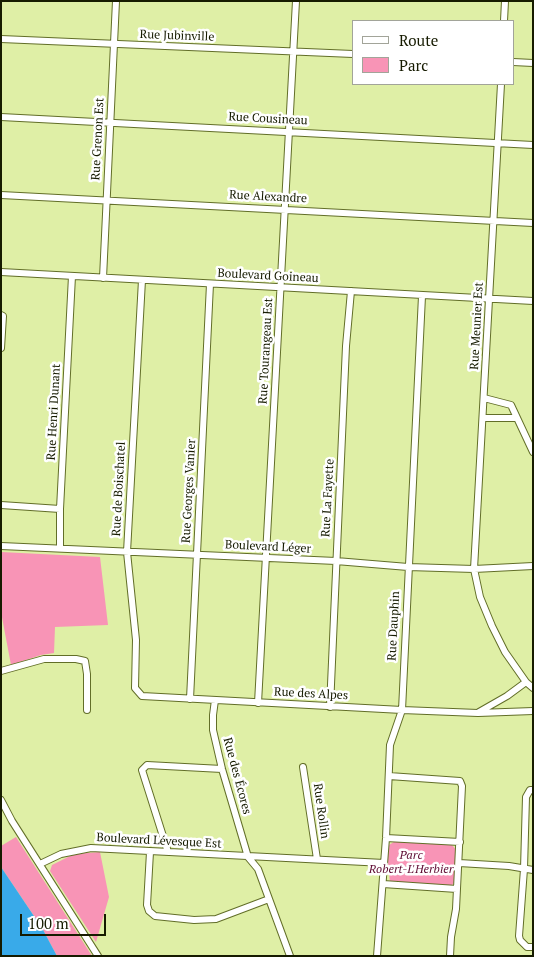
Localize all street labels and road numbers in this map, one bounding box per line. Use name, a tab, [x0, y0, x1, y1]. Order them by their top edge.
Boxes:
street label: Rue Jubinville	[139, 28, 215, 44]
street label: Rue Grenon Est	[89, 97, 107, 181]
street label: Rue Cousineau	[228, 110, 308, 128]
street label: Rue Alexandre	[229, 188, 307, 206]
street label: Boulevard Goineau	[217, 266, 319, 286]
street label: Rue Meunier Est	[468, 282, 486, 370]
street label: Rue Tourangeau Est	[256, 298, 276, 404]
street label: Rue Henri Dunant	[44, 363, 64, 461]
street label: Rue Georges Vanier	[179, 439, 199, 543]
street label: Rue de Boischatel	[109, 441, 129, 537]
street label: Rue La Fayette	[319, 458, 337, 538]
street label: Boulevard Léger	[225, 538, 311, 556]
street label: Rue Dauphin	[385, 591, 403, 661]
street label: Rue des Alpes	[274, 685, 348, 703]
street label: Rue des Écores	[220, 736, 254, 816]
street label: Rue Rollin	[310, 783, 332, 839]
street label: Boulevard Lévesque Est	[96, 831, 222, 851]

